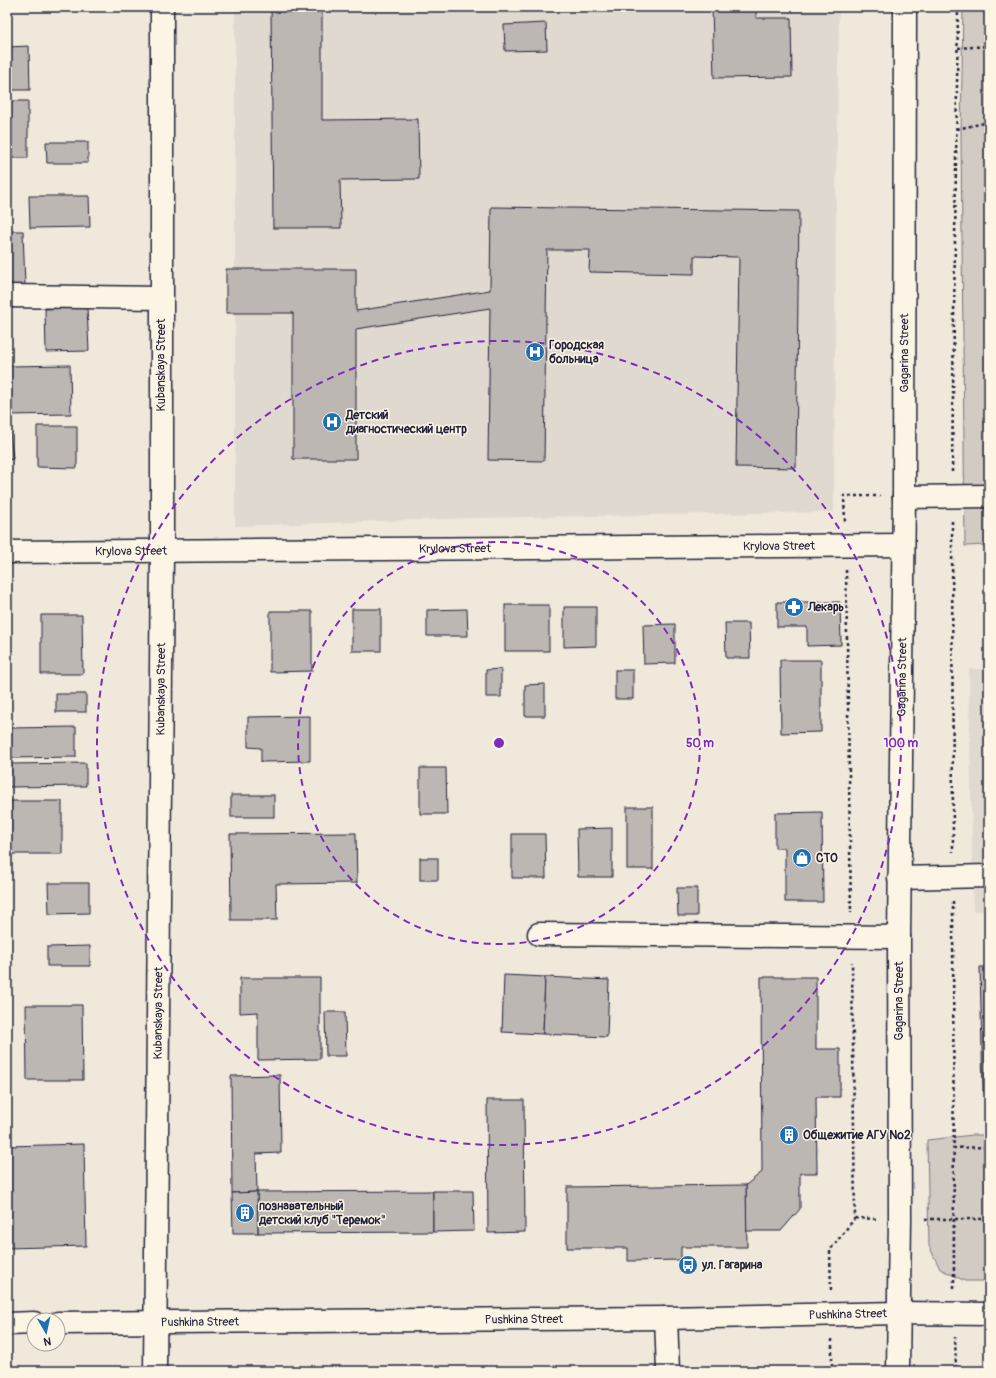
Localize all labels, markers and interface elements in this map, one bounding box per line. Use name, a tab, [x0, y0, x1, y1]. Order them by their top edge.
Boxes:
street label: Gagarina Street	[897, 313, 912, 393]
street label: Kubanskaya Street	[154, 318, 169, 411]
place label: Городская больница	[549, 338, 604, 367]
hospital icon: Городская больница	[524, 341, 546, 363]
place label: Детский диагностический центр	[345, 408, 467, 437]
hospital icon: Детский диагностический центр	[321, 411, 343, 433]
street label: Krylova Street	[743, 538, 815, 554]
street label: Krylova Street	[419, 541, 491, 556]
street label: Krylova Street	[95, 543, 167, 559]
pharmacy icon: Лекарь	[783, 596, 805, 618]
place label: Лекарь	[807, 600, 845, 615]
street label: Gagarina Street	[894, 637, 910, 717]
street label: Kubanskaya Street	[153, 642, 169, 736]
centre of rings	[492, 736, 506, 750]
text: 50 m	[686, 736, 714, 751]
text: 100 m	[884, 736, 919, 751]
shop icon: СТО	[791, 847, 813, 869]
place label: СТО	[816, 851, 838, 866]
street label: Gagarina Street	[892, 961, 907, 1040]
street label: Kubanskaya Street	[150, 966, 166, 1060]
building icon: Общежитие АГУ №2	[778, 1124, 800, 1146]
place label: Общежитие АГУ №2	[803, 1128, 911, 1143]
place label: познавательный детский клуб "Теремок"	[258, 1199, 386, 1228]
building icon: познавательный детский клуб "Теремок"	[234, 1202, 256, 1224]
bus stop icon: ул. Гагарина	[677, 1254, 699, 1276]
place label: ул. Гагарина	[701, 1258, 763, 1273]
street label: Pushkina Street	[809, 1306, 887, 1322]
street label: Pushkina Street	[485, 1311, 563, 1327]
north arrow	[26, 1312, 66, 1352]
street label: Pushkina Street	[161, 1314, 239, 1330]
text: N	[42, 1334, 52, 1348]

